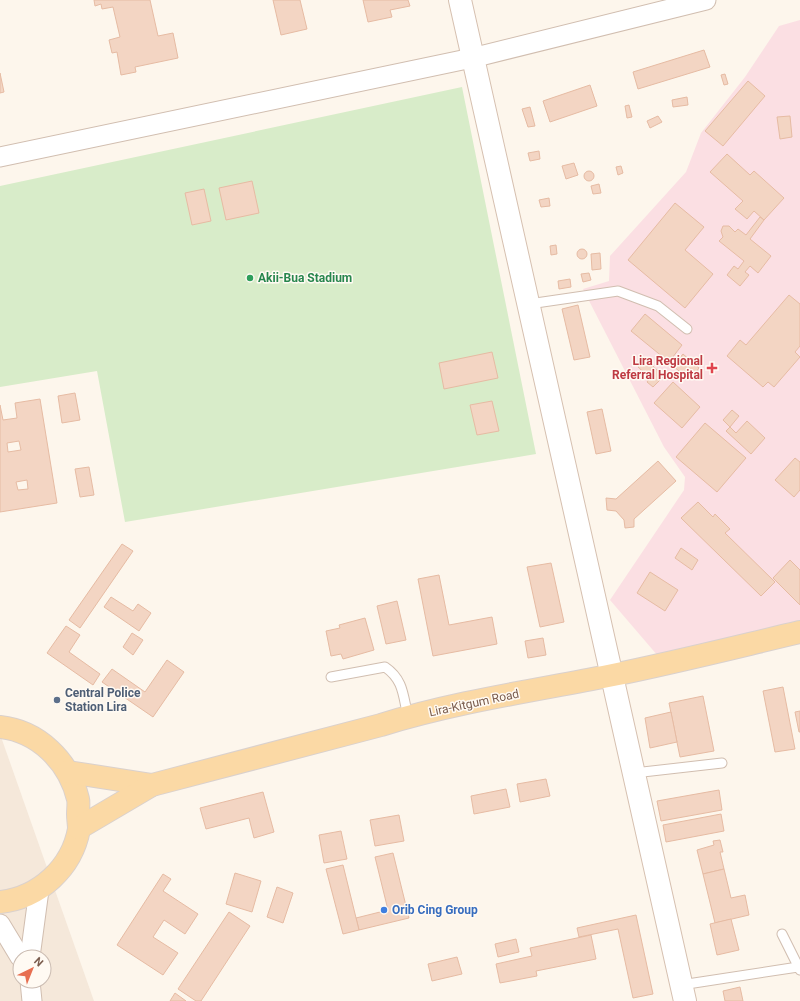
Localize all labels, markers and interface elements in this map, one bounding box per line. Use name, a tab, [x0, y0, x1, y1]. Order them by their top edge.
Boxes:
place label: Akii-Bua Stadium	[258, 271, 352, 285]
marker: Akii-Bua Stadium	[245, 273, 255, 283]
place label: Lira Regional Referral Hospital	[612, 354, 703, 382]
marker: Lira Regional Referral Hospital	[706, 362, 718, 374]
place label: Central Police Station Lira	[65, 686, 141, 714]
street label: Lira-Kitgum Road	[428, 687, 520, 719]
marker: Central Police Station Lira	[52, 695, 62, 705]
place label: Orib Cing Group	[392, 903, 478, 917]
marker: Orib Cing Group	[379, 905, 389, 915]
north arrow	[12, 949, 52, 989]
text: N	[31, 955, 46, 970]

